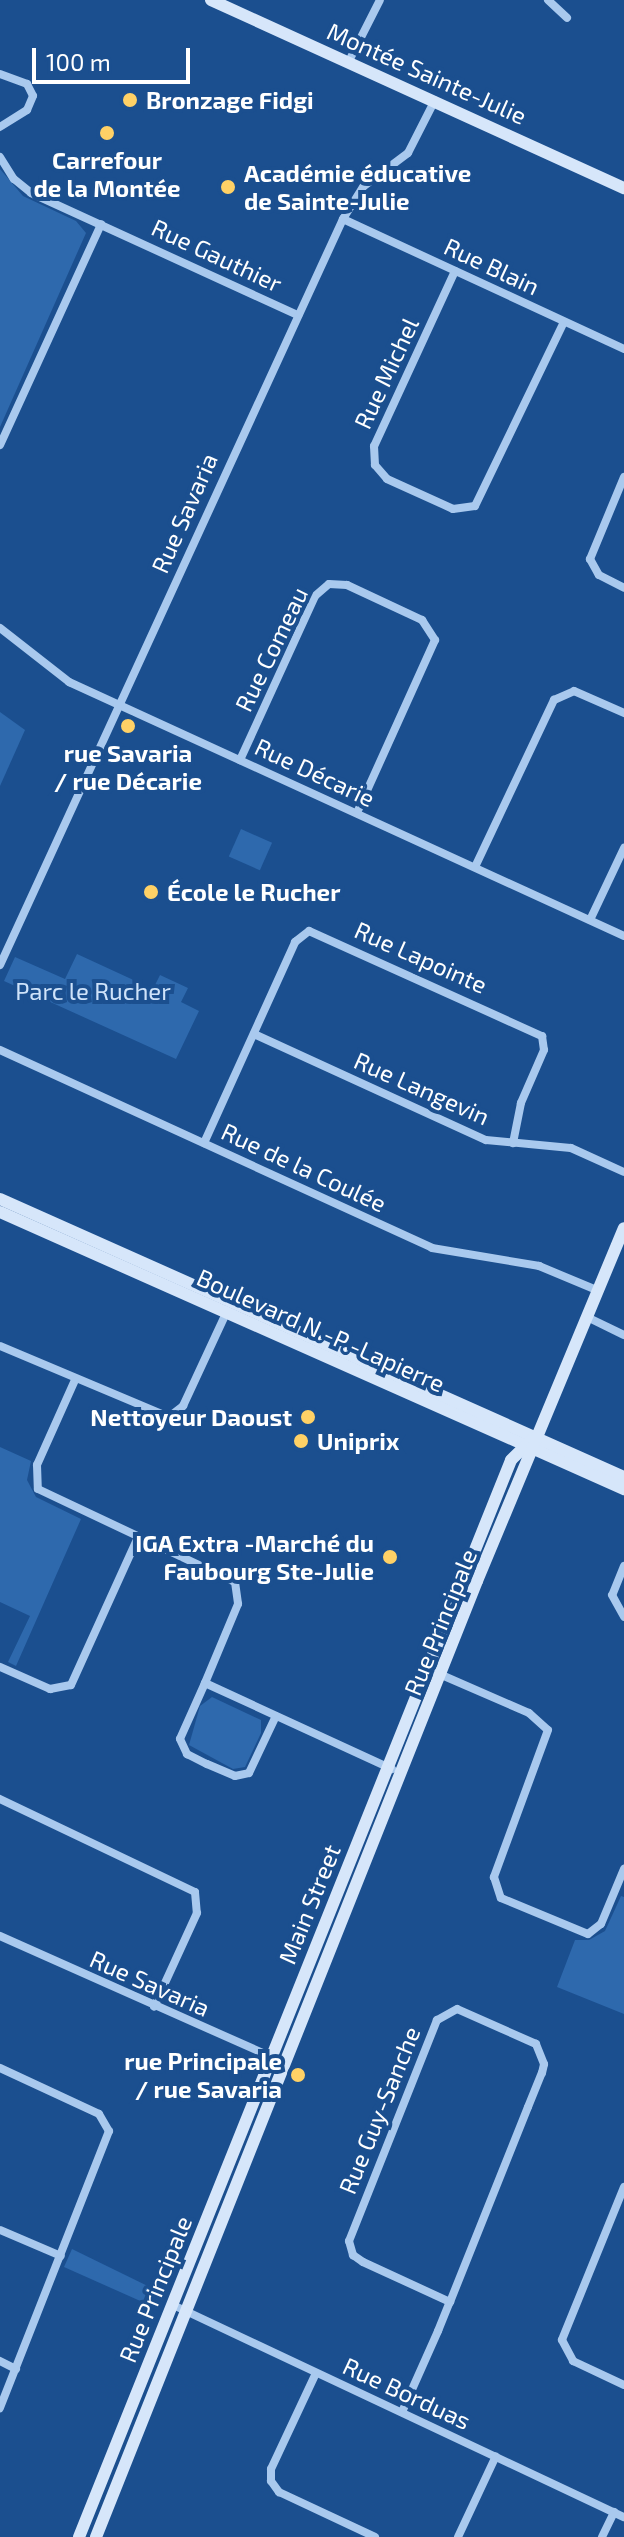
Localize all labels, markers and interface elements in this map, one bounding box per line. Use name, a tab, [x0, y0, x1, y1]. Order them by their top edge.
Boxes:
street label: Montée Sainte-Julie	[323, 16, 531, 130]
scale bar	[36, 32, 194, 82]
text: 100 m	[46, 47, 111, 76]
place label: Bronzage Fidgi	[146, 86, 314, 114]
marker: Bronzage Fidgi	[121, 91, 139, 109]
marker: Carrefour de la Montée	[98, 124, 116, 142]
place label: Carrefour de la Montée	[33, 146, 181, 202]
place label: Académie éducative de Sainte-Julie	[244, 159, 471, 215]
marker: Académie éducative de Sainte-Julie	[219, 178, 237, 196]
street label: Rue Gauthier	[147, 212, 287, 298]
street label: Rue Blain	[440, 231, 544, 301]
street label: Rue Michel	[348, 313, 424, 433]
street label: Rue Savaria	[145, 449, 223, 577]
street label: Rue Comeau	[229, 582, 313, 716]
marker: rue Savaria / rue Décarie	[119, 717, 137, 735]
street label: Rue Décarie	[250, 732, 380, 812]
place label: rue Savaria / rue Décarie	[54, 739, 202, 795]
place label: École le Rucher	[167, 878, 340, 906]
marker: École le Rucher	[142, 883, 160, 901]
street label: Rue Lapointe	[350, 915, 492, 999]
park label: Parc le Rucher	[15, 977, 171, 1005]
street label: Rue Langevin	[350, 1045, 494, 1131]
street label: Rue de la Coulée	[217, 1116, 391, 1218]
street label: Boulevard N.-P.-Lapierre	[193, 1262, 449, 1398]
place label: Nettoyeur Daoust	[90, 1403, 292, 1431]
marker: Nettoyeur Daoust	[299, 1408, 317, 1426]
place label: Uniprix	[317, 1427, 399, 1455]
marker: Uniprix	[292, 1432, 310, 1450]
place label: IGA Extra -Marché du Faubourg Ste-Julie	[135, 1529, 374, 1585]
street label: Rue Principale	[398, 1545, 482, 1699]
marker: IGA Extra -Marché du Faubourg Ste-Julie	[381, 1548, 399, 1566]
street label: Main Street	[272, 1840, 346, 1968]
street label: Rue Savaria	[86, 1944, 214, 2022]
street label: Rue Guy-Sanche	[332, 2022, 426, 2198]
place label: rue Principale / rue Savaria	[124, 2047, 282, 2103]
marker: rue Principale / rue Savaria	[289, 2066, 307, 2084]
street label: Rue Principale	[113, 2212, 197, 2366]
street label: Rue Borduas	[339, 2351, 475, 2435]

